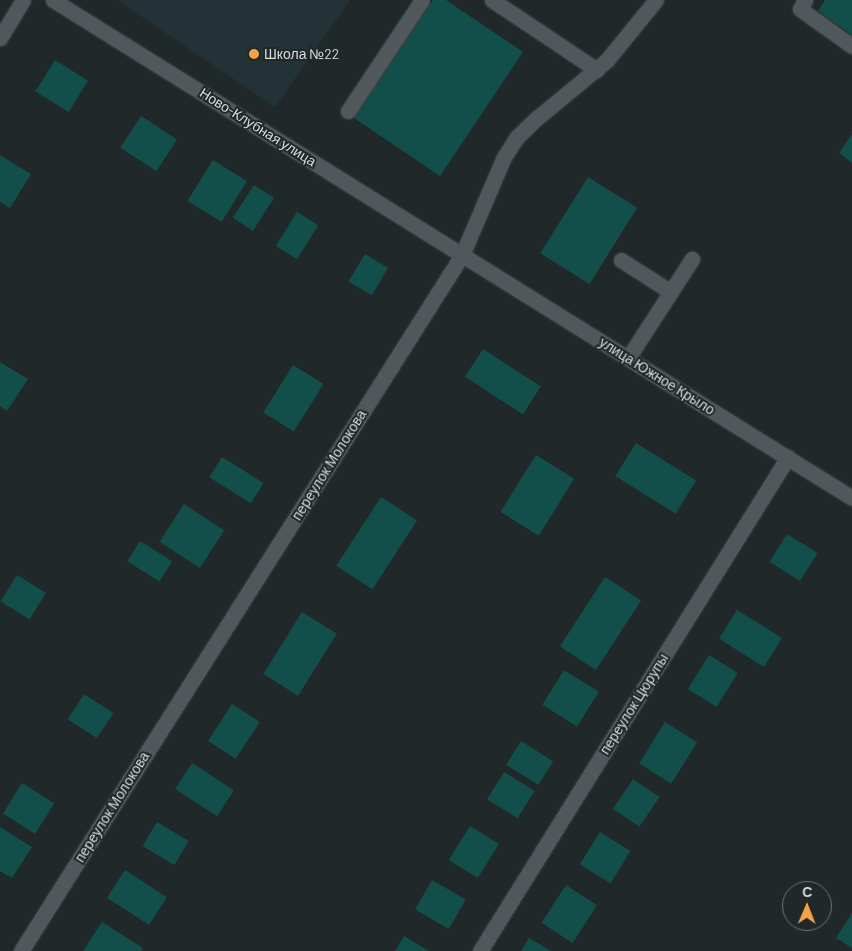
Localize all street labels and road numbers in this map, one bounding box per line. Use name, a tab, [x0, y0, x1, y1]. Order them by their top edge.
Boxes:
street label: Ново-Клубная улица	[197, 84, 319, 170]
street label: улица Южное Крыло	[596, 334, 718, 418]
street label: переулок Молокова	[288, 407, 370, 523]
street label: переулок Цюрупы	[596, 651, 672, 757]
street label: переулок Молокова	[71, 749, 153, 865]

